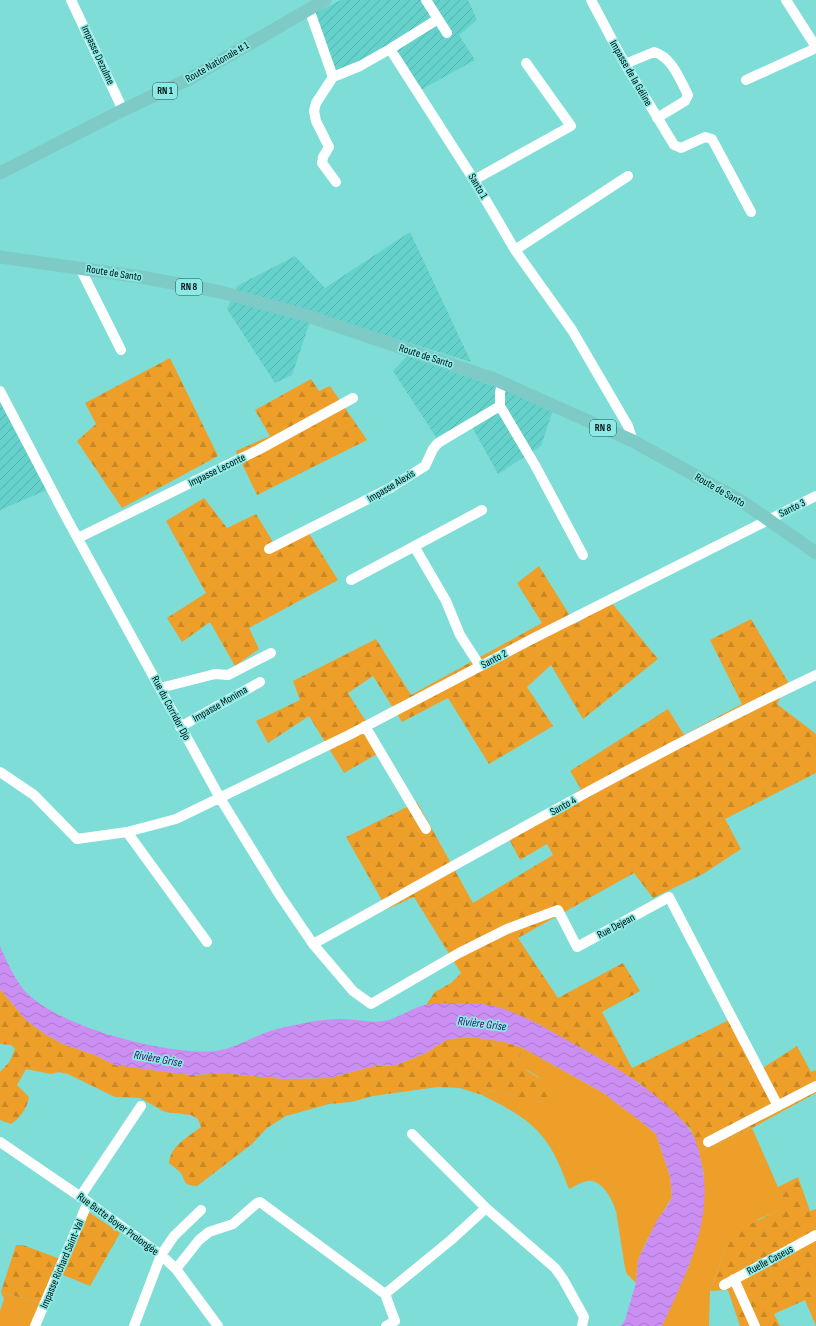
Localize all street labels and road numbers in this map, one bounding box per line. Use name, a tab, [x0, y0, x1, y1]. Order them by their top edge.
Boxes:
street label: Impasse Dezulme	[79, 23, 117, 87]
street label: Impasse de la Géline	[607, 38, 655, 108]
street label: Route Nationale # 1	[183, 39, 251, 85]
road number: RN 1	[153, 83, 177, 99]
street label: Santo 1	[465, 171, 491, 201]
street label: Route de Santo	[85, 262, 143, 284]
road number: RN 8	[176, 279, 202, 295]
street label: Route de Santo	[397, 341, 455, 371]
road number: RN 8	[590, 420, 616, 436]
street label: Impasse Leconte	[186, 451, 248, 489]
street label: Impasse Alexis	[365, 467, 417, 505]
street label: Route de Santo	[693, 470, 748, 510]
street label: Santo 3	[777, 496, 808, 520]
street label: Santo 2	[479, 647, 510, 671]
street label: Rue du Corridor Djo	[149, 674, 194, 743]
street label: Impasse Monima	[190, 683, 250, 725]
street label: Santo 4	[548, 793, 579, 818]
street label: Rue Dejean	[595, 910, 637, 941]
street label: Rue Butte Boyer Prolongée	[75, 1190, 161, 1258]
street label: Impasse Richard Saint-Val	[37, 1217, 87, 1311]
street label: Ruelle Caseus	[745, 1242, 795, 1278]

